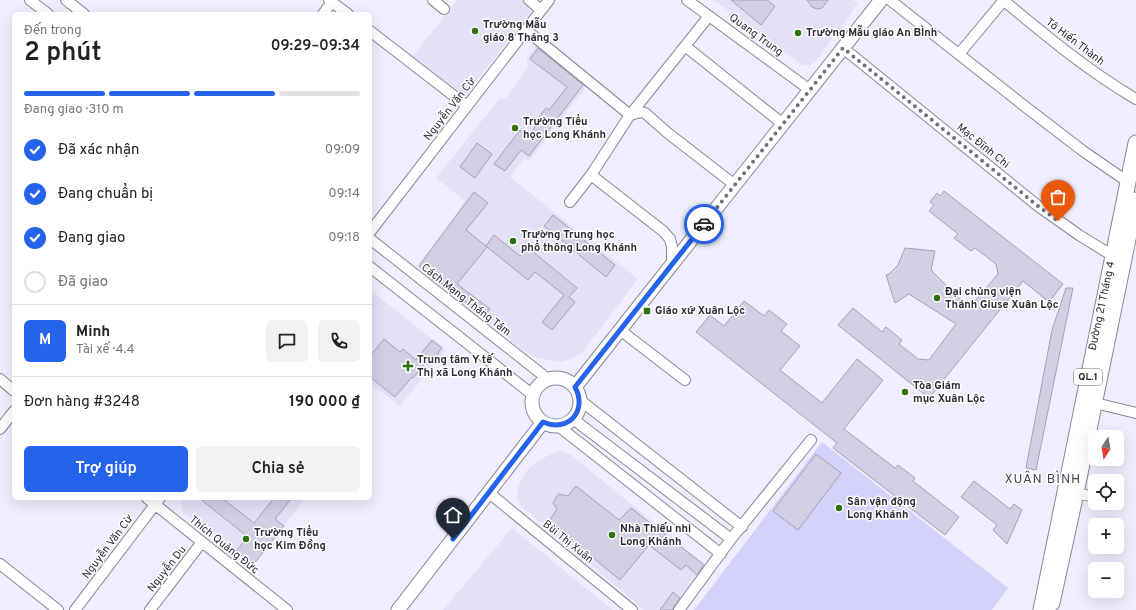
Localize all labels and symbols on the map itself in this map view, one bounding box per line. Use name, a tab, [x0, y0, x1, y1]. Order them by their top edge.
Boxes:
street label: Quang Trung	[726, 11, 786, 59]
street label: Tô Hiến Thành	[1043, 15, 1107, 69]
place label: Trường Mẫu giáo 8 Tháng 3	[483, 17, 559, 45]
place label: Trường Mẫu giáo An BÌnh	[806, 25, 937, 40]
marker: Trường Mẫu giáo 8 Tháng 3	[470, 26, 480, 36]
marker: Trường Mẫu giáo An BÌnh	[793, 28, 803, 38]
street label: Nguyễn Văn Cừ	[420, 74, 479, 143]
place label: Trường Tiểu học Long Khánh	[523, 114, 606, 142]
street label: Mạc Đĩnh Chi	[954, 120, 1012, 172]
marker: Trường Tiểu học Long Khánh	[510, 123, 520, 133]
pin	[1041, 180, 1075, 221]
courier	[684, 204, 724, 244]
place label: Trường Trung học phổ thông Long Khánh	[521, 228, 637, 255]
marker: Trường Trung học phổ thông Long Khánh	[508, 236, 518, 246]
street label: Đường 21 Tháng 4	[1086, 260, 1118, 352]
street label: Cách Mạng Tháng Tám	[418, 261, 514, 339]
place label: Đại chủng viện Thánh Giuse Xuân Lộc	[945, 285, 1059, 312]
marker: Đại chủng viện Thánh Giuse Xuân Lộc	[932, 293, 942, 303]
place label: Giáo xứ Xuân Lộc	[655, 304, 745, 318]
marker: Giáo xứ Xuân Lộc	[642, 306, 652, 316]
place label: Trung tâm Y tế Thị xã Long Khánh	[417, 353, 513, 380]
marker: Trung tâm Y tế Thị xã Long Khánh	[402, 360, 414, 372]
road number: QL.1	[1074, 369, 1102, 385]
place label: Tòa Giám mục Xuân Lộc	[913, 379, 985, 406]
marker: Tòa Giám mục Xuân Lộc	[900, 387, 910, 397]
north arrow	[1088, 430, 1124, 466]
district label: XUÂN BÌNH	[1005, 470, 1081, 488]
place label: Sân vận động Long Khánh	[847, 495, 916, 522]
pin	[436, 498, 470, 539]
marker: Sân vận động Long Khánh	[834, 503, 844, 513]
street label: Nguyễn Văn Cừ	[79, 511, 137, 582]
street label: Thích Quảng Đức	[186, 513, 262, 577]
street label: Bùi Thị Xuân	[540, 517, 596, 567]
place label: Nhà Thiếu nhi Long Khánh	[620, 522, 691, 549]
place label: Trường Tiểu học Kim Đồng	[254, 525, 326, 553]
marker: Nhà Thiếu nhi Long Khánh	[607, 530, 617, 540]
marker: Trường Tiểu học Kim Đồng	[241, 534, 251, 544]
street label: Nguyễn Du	[144, 542, 189, 595]

